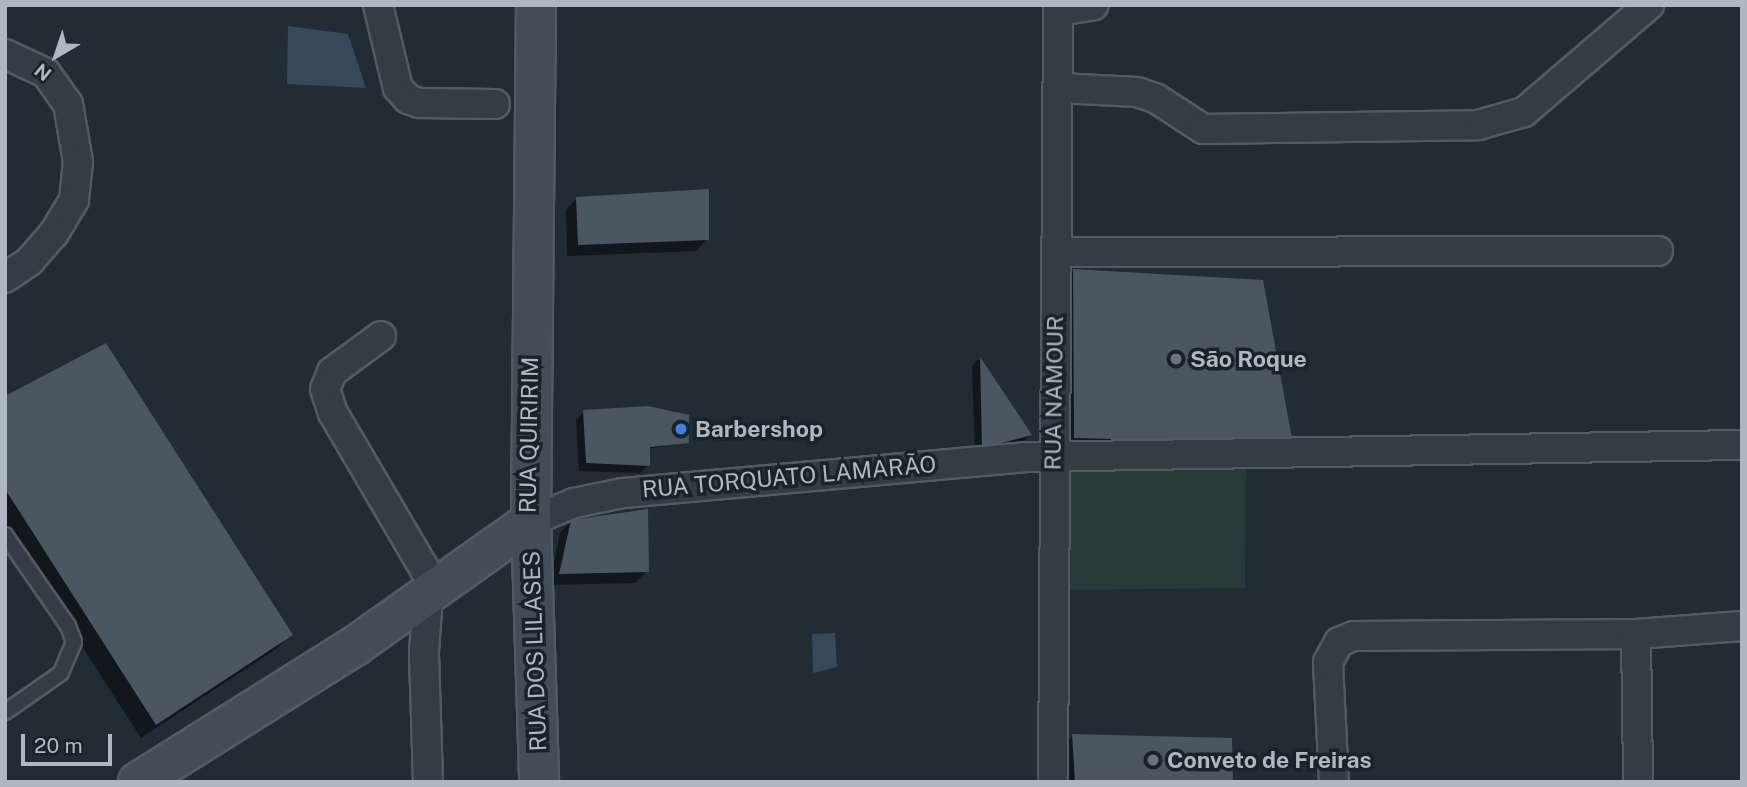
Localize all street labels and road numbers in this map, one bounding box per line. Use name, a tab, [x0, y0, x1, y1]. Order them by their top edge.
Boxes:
street label: RUA NAMOUR	[1039, 315, 1069, 471]
street label: RUA QUIRIRIM	[514, 357, 544, 513]
street label: RUA TORQUATO LAMARÃO	[641, 450, 937, 504]
street label: RUA DOS LILASES	[518, 550, 552, 752]

